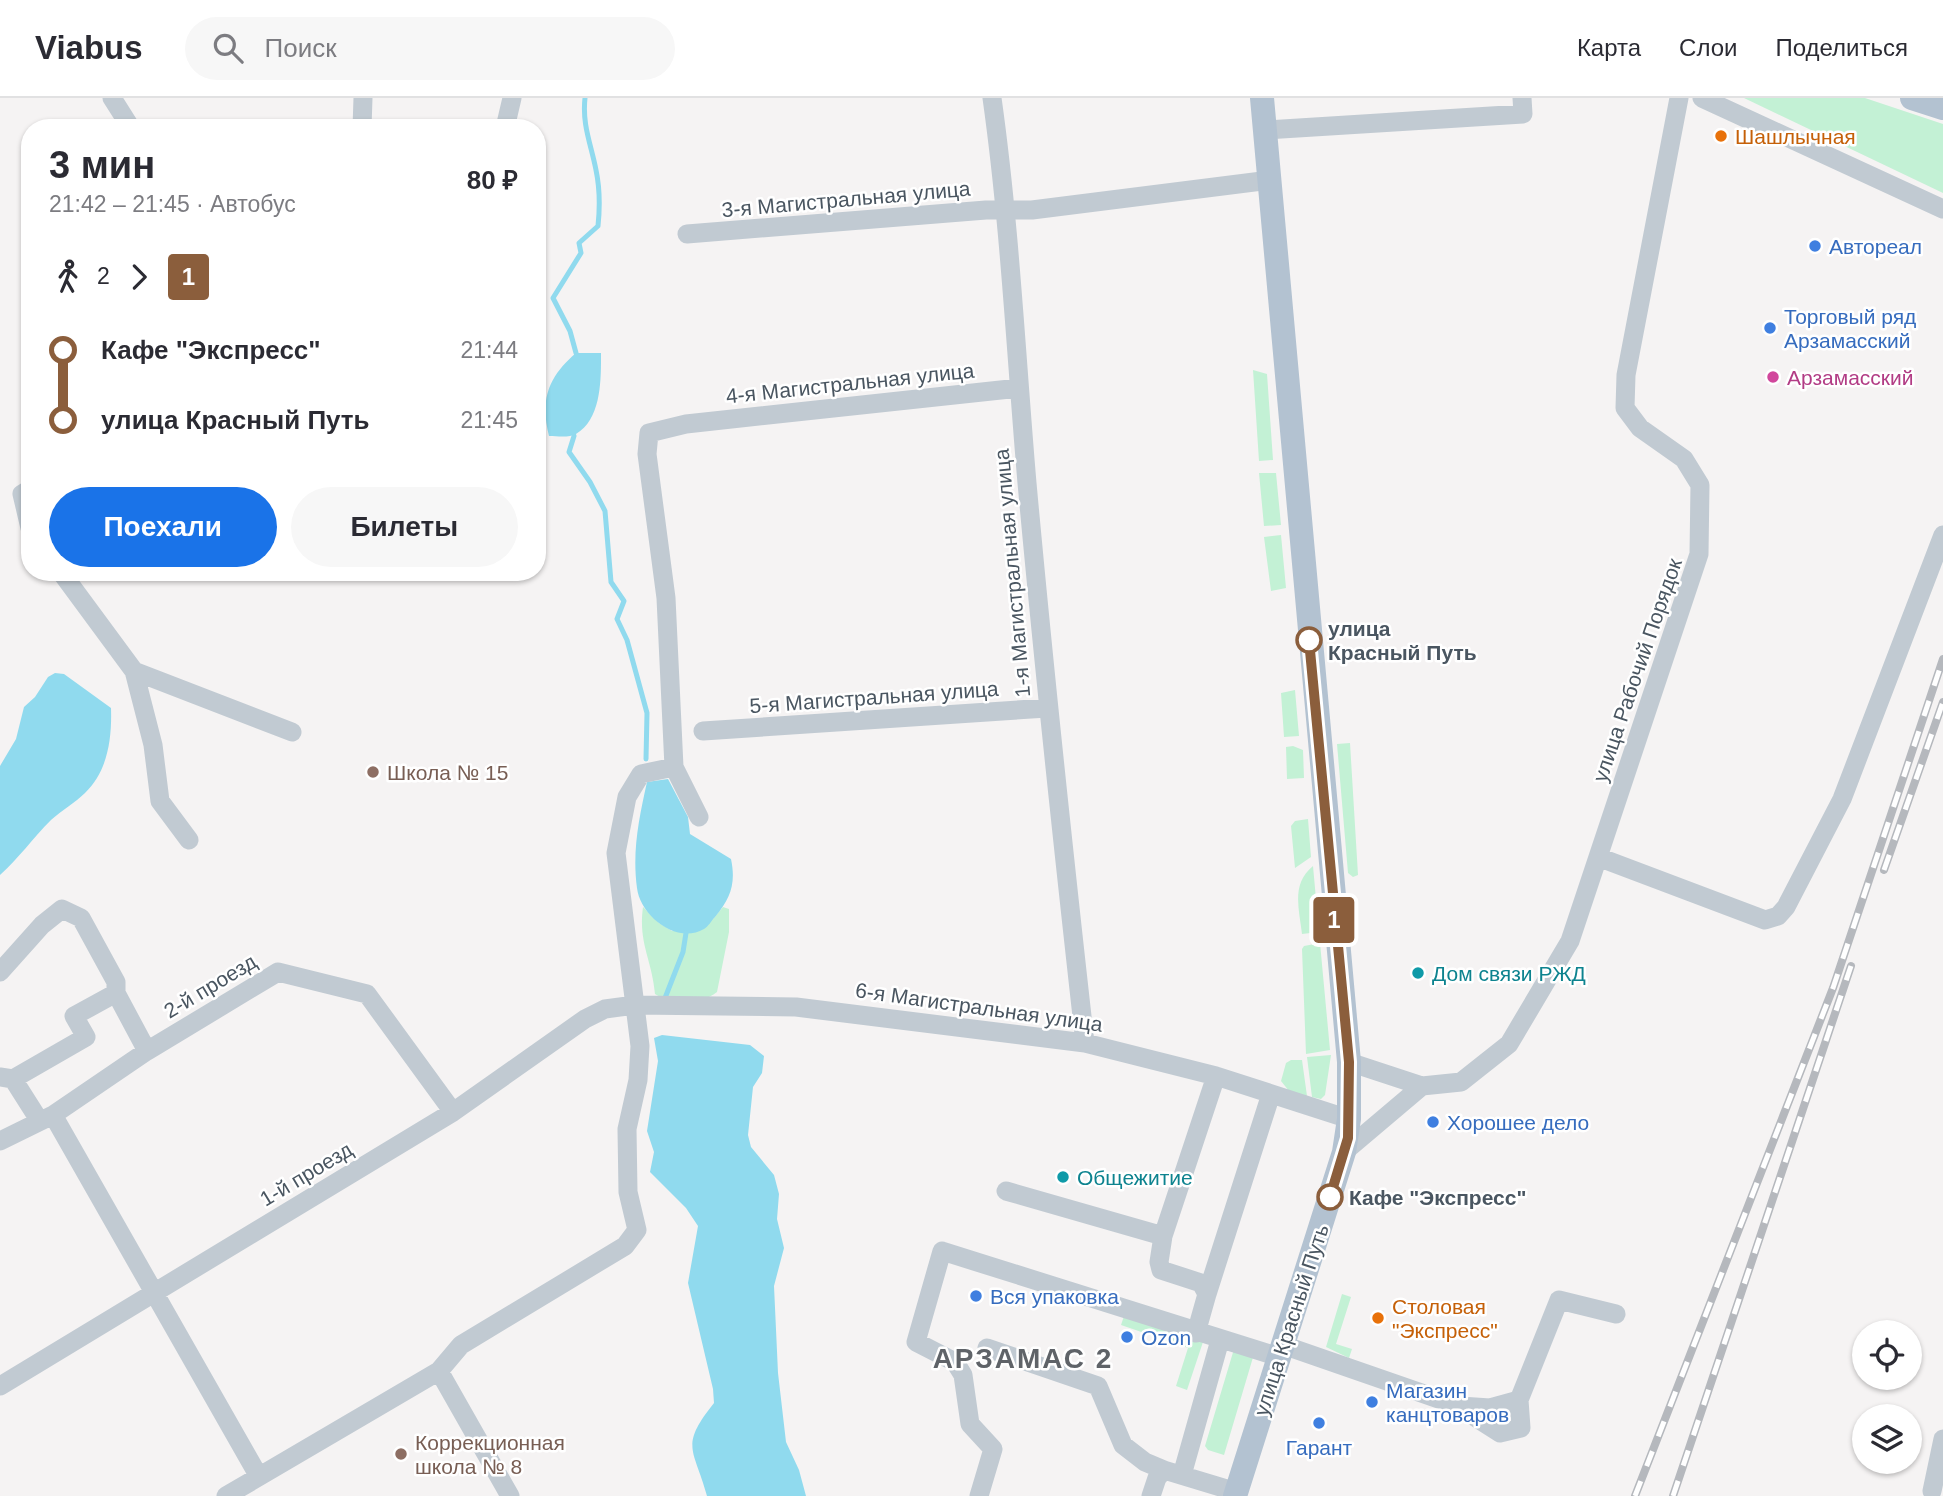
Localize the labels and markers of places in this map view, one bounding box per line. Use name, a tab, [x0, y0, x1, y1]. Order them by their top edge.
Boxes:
place label: Шашлычная	[1735, 125, 1856, 148]
marker: Шашлычная	[1713, 128, 1729, 144]
place label: Автореал	[1829, 235, 1922, 258]
marker: Автореал	[1807, 238, 1823, 254]
place label: Торговый ряд Арзамасский	[1784, 305, 1916, 352]
marker: Торговый ряд Арзамасский	[1762, 320, 1778, 336]
place label: Арзамасский	[1787, 366, 1914, 389]
marker: Арзамасский	[1765, 369, 1781, 385]
place label: улица Красный Путь	[1328, 617, 1477, 664]
marker: улица Красный Путь	[1296, 627, 1322, 653]
place label: Школа № 15	[387, 761, 508, 784]
marker: Школа № 15	[365, 764, 381, 780]
place label: Дом связи РЖД	[1432, 962, 1586, 985]
marker: Дом связи РЖД	[1410, 965, 1426, 981]
place label: Хорошее дело	[1447, 1111, 1589, 1134]
marker: Хорошее дело	[1425, 1114, 1441, 1130]
place label: Общежитие	[1077, 1166, 1193, 1189]
marker: Общежитие	[1055, 1169, 1071, 1185]
marker: Кафе "Экспресс"	[1317, 1184, 1343, 1210]
place label: Кафе "Экспресс"	[1349, 1186, 1526, 1209]
place label: Вся упаковка	[990, 1285, 1119, 1308]
marker: Вся упаковка	[968, 1288, 984, 1304]
place label: Столовая "Экспресс"	[1392, 1295, 1498, 1342]
marker: Столовая "Экспресс"	[1370, 1310, 1386, 1326]
place label: Ozon	[1141, 1326, 1191, 1349]
marker: Ozon	[1119, 1329, 1135, 1345]
place label: Магазин канцтоваров	[1386, 1379, 1509, 1426]
marker: Магазин канцтоваров	[1364, 1394, 1380, 1410]
marker: Гарант	[1311, 1415, 1327, 1431]
place label: Коррекционная школа № 8	[415, 1431, 565, 1478]
place label: Гарант	[1286, 1436, 1353, 1459]
marker: Коррекционная школа № 8	[393, 1446, 409, 1462]

